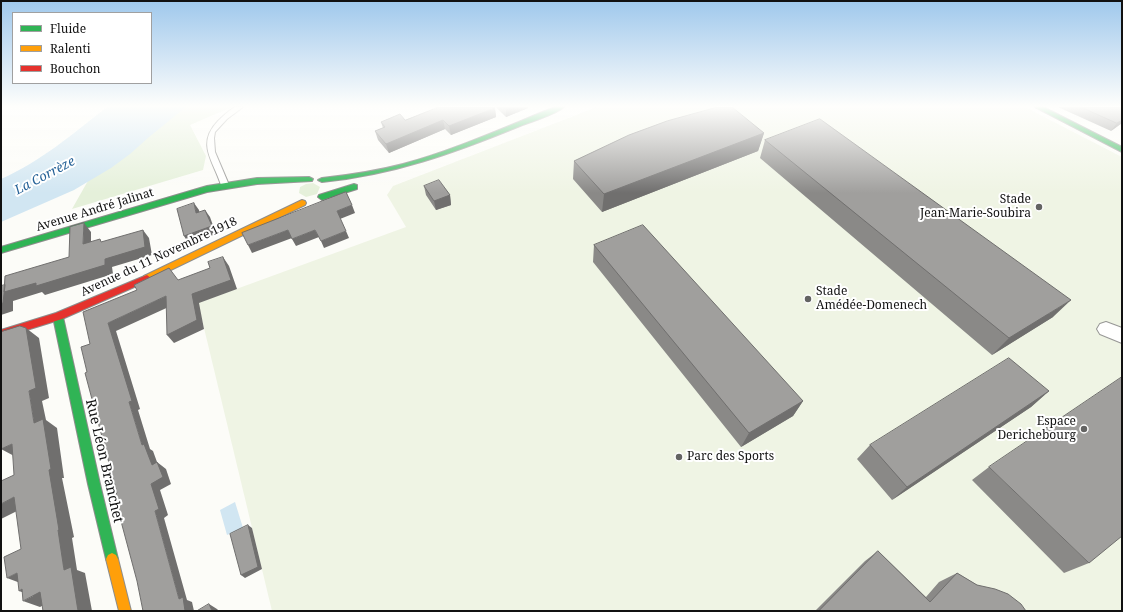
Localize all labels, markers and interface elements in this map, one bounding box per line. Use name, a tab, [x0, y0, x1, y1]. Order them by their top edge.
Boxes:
legend	[12, 12, 152, 84]
text: Fluide	[50, 20, 86, 37]
text: Ralenti	[50, 40, 91, 57]
text: Bouchon	[50, 60, 101, 77]
water label: La Corrèze	[12, 154, 78, 198]
street label: Avenue André Jalinat	[35, 185, 155, 235]
place label: Stade Jean-Marie-Soubira	[920, 193, 1031, 221]
marker: Stade Jean-Marie-Soubira	[1034, 202, 1044, 212]
street label: Avenue du 11 Novembre 1918	[79, 214, 239, 300]
place label: Stade Amédée-Domenech	[816, 285, 927, 313]
marker: Stade Amédée-Domenech	[803, 294, 813, 304]
street label: Rue Léon Branchet	[82, 397, 126, 525]
place label: Espace Derichebourg	[997, 415, 1076, 443]
marker: Espace Derichebourg	[1079, 424, 1089, 434]
place label: Parc des Sports	[687, 450, 774, 464]
marker: Parc des Sports	[674, 452, 684, 462]

